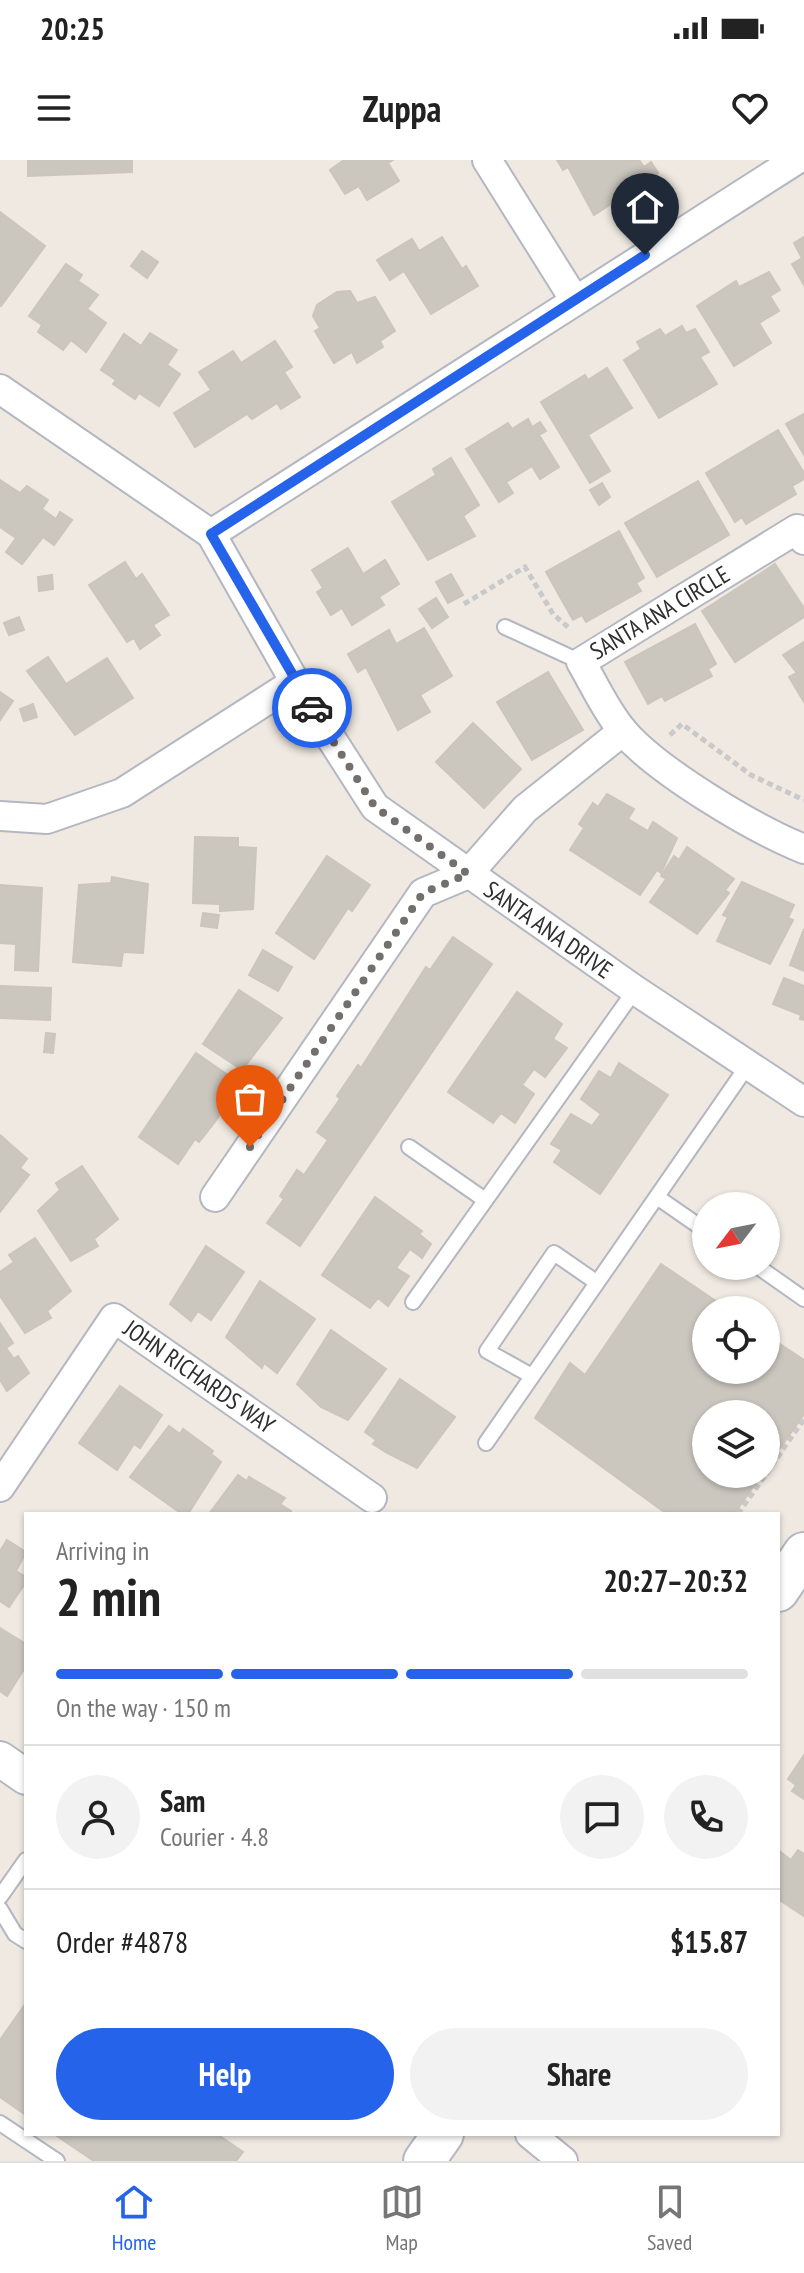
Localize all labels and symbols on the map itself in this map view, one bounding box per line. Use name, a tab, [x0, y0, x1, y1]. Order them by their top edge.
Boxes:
pin	[611, 173, 679, 255]
street label: SANTA ANA CIRCLE	[584, 559, 735, 666]
courier	[272, 668, 352, 748]
street label: SANTA ANA DRIVE	[478, 874, 619, 985]
pin	[216, 1065, 284, 1147]
north arrow	[692, 1192, 780, 1280]
street label: JOHN RICHARDS WAY	[117, 1312, 281, 1440]

